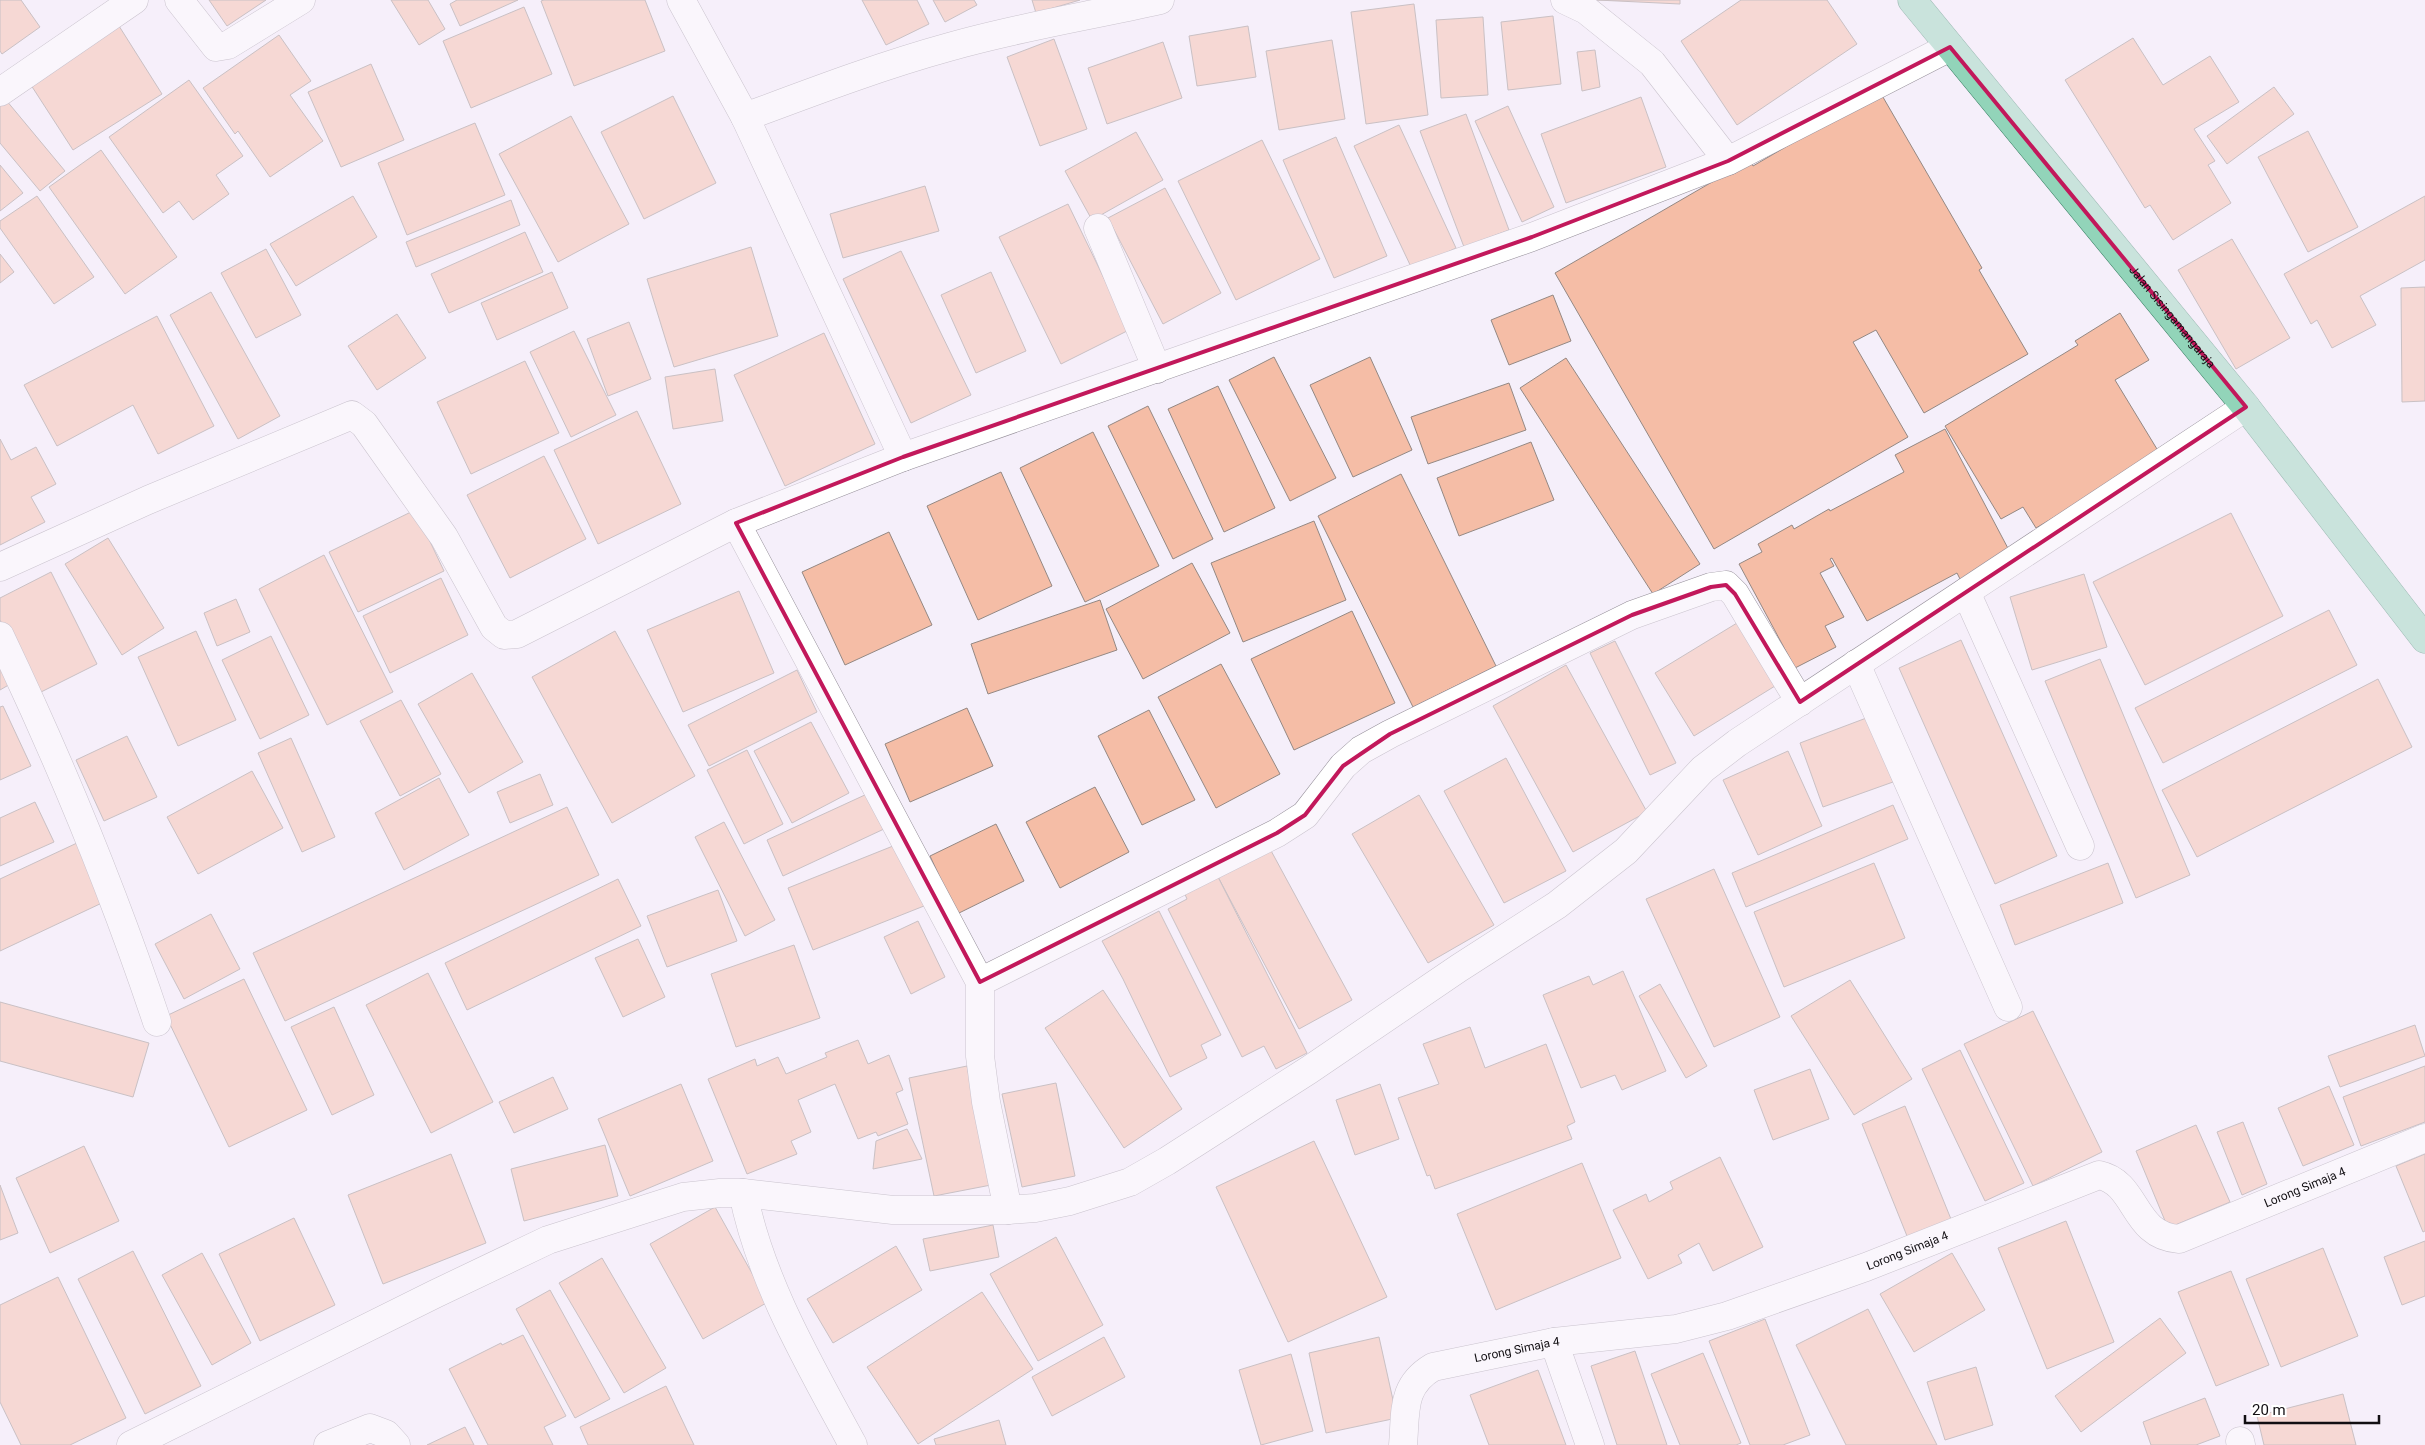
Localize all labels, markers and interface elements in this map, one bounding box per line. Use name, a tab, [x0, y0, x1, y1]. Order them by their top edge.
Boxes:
street label: Jalan Sisingamangaraja	[2126, 263, 2218, 371]
street label: Lorong Simaja 4	[2262, 1164, 2348, 1210]
street label: Lorong Simaja 4	[1864, 1228, 1950, 1273]
street label: Lorong Simaja 4	[1473, 1334, 1560, 1365]
scale bar	[2245, 1392, 2379, 1424]
text: 20 m	[2252, 1401, 2286, 1419]

